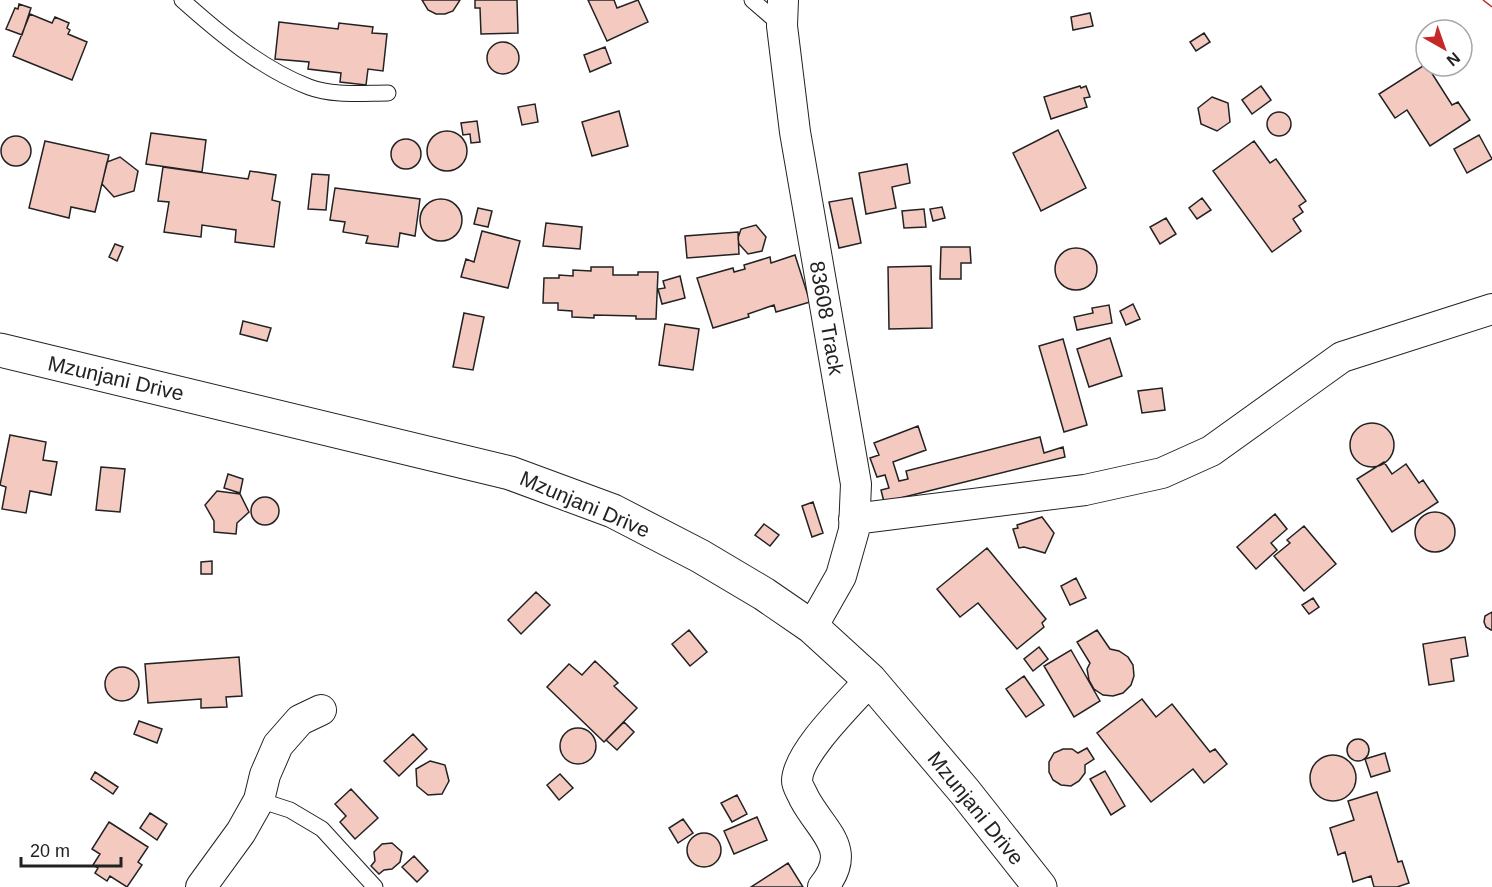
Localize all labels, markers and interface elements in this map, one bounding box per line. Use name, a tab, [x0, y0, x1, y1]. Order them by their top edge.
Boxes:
north arrow	[1414, 18, 1474, 78]
text: N	[1443, 49, 1463, 69]
street label: 83608 Track	[806, 259, 848, 377]
street label: Mzunjani Drive	[46, 351, 186, 405]
street label: Mzunjani Drive	[517, 466, 653, 542]
street label: Mzunjani Drive	[923, 747, 1029, 869]
scale bar	[21, 830, 122, 868]
text: 20 m	[30, 841, 70, 861]

